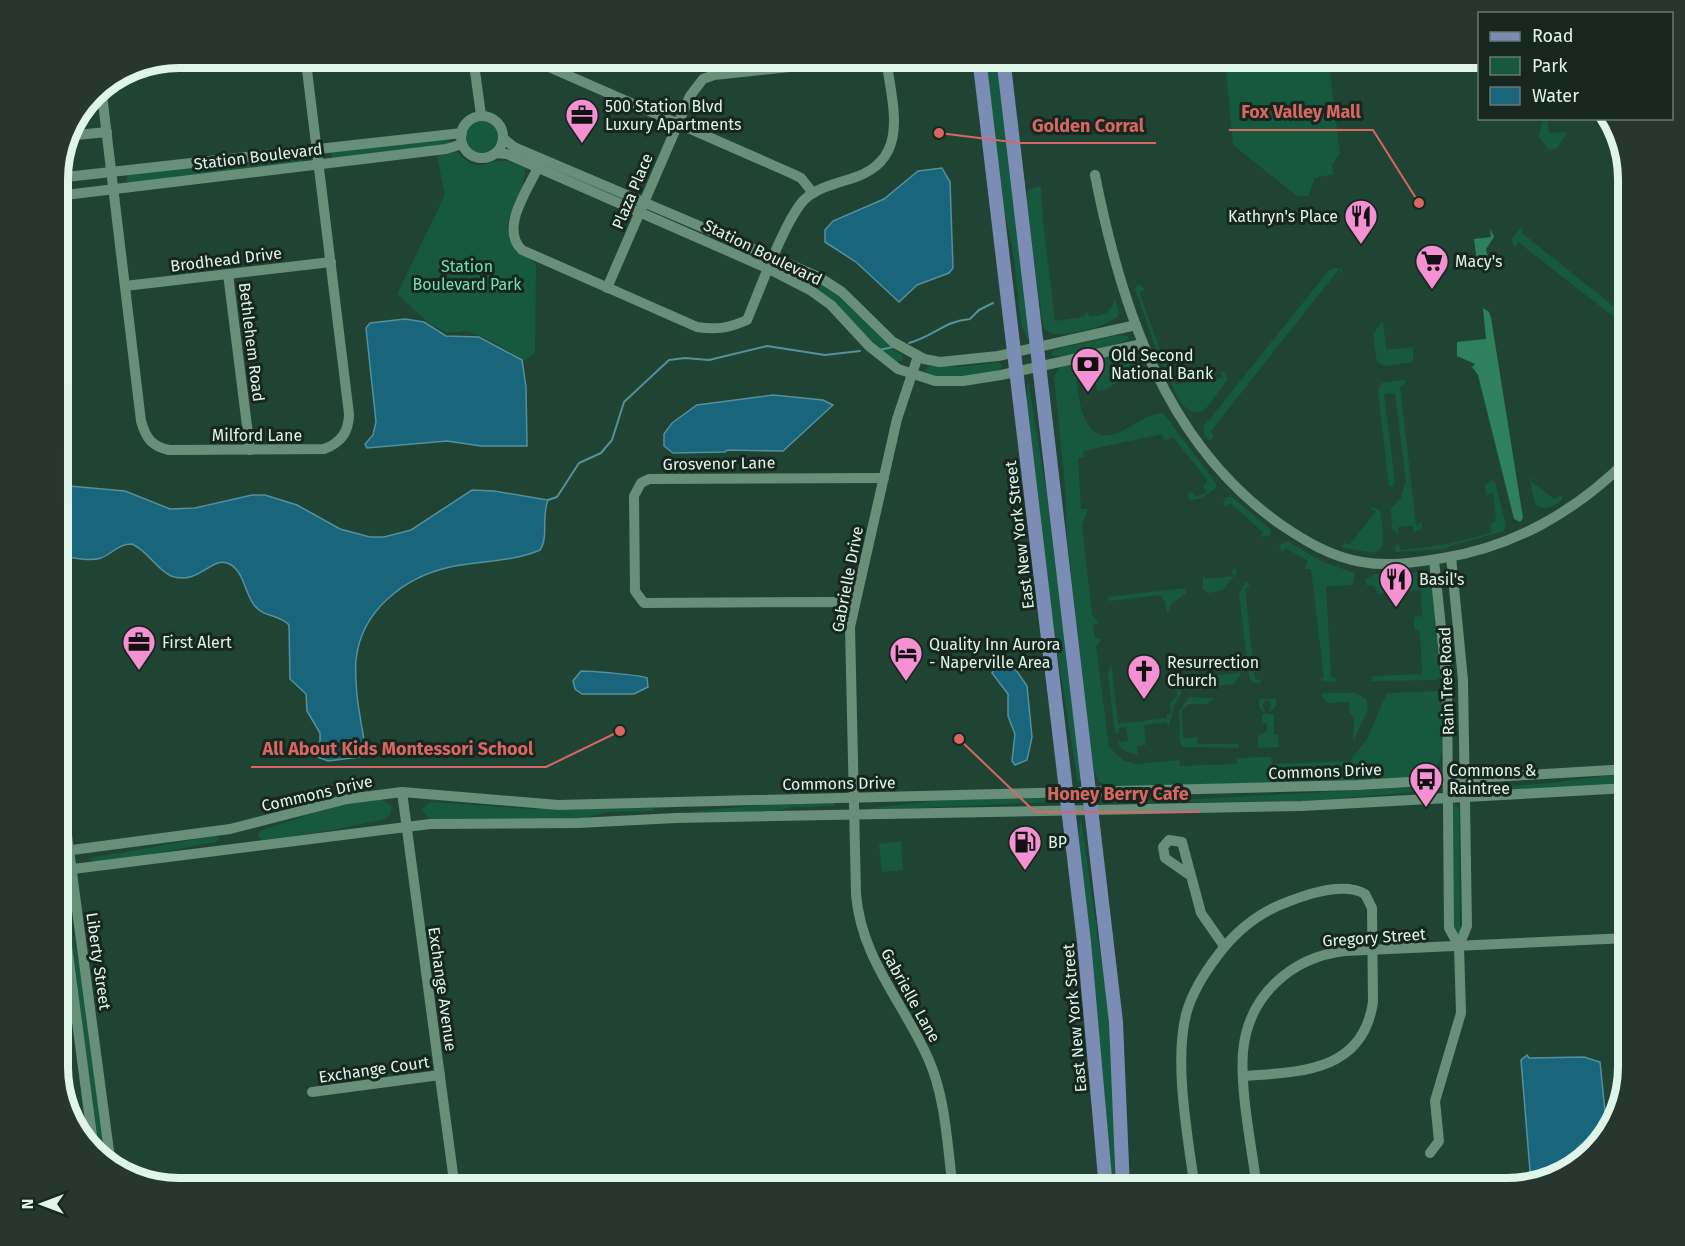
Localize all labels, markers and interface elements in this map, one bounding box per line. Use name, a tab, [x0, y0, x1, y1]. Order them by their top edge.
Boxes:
legend	[1478, 12, 1673, 120]
text: Road	[1532, 25, 1574, 47]
text: Park	[1532, 55, 1568, 77]
text: Water	[1532, 85, 1579, 107]
callout: Fox Valley Mall	[1229, 94, 1373, 130]
office icon: 500 Station Blvd Luxury Apartments	[564, 97, 600, 144]
place label: 500 Station Blvd Luxury Apartments	[605, 97, 742, 134]
text: Fox Valley Mall	[1241, 101, 1361, 123]
callout: Golden Corral	[1020, 107, 1156, 143]
text: Golden Corral	[1032, 115, 1145, 137]
street label: Station Boulevard	[193, 139, 324, 174]
street label: Plaza Place	[608, 150, 657, 232]
restaurant icon: Kathryn's Place	[1343, 198, 1379, 245]
place label: Kathryn's Place	[1228, 207, 1338, 226]
street label: Station Boulevard	[700, 216, 825, 289]
street label: Brodhead Drive	[169, 243, 283, 276]
supermarket icon: Macy's	[1414, 243, 1450, 290]
place label: Macy's	[1455, 252, 1503, 271]
park label: Station Boulevard Park	[413, 257, 522, 294]
street label: Bethlehem Road	[235, 281, 268, 403]
bank icon: Old Second National Bank	[1070, 346, 1106, 393]
place label: Old Second National Bank	[1111, 346, 1214, 383]
street label: Milford Lane	[212, 426, 302, 445]
street label: Grosvenor Lane	[663, 453, 775, 474]
street label: East New York Street	[1001, 460, 1038, 610]
street label: Gabrielle Drive	[828, 525, 867, 634]
restaurant icon: Basil's	[1378, 561, 1414, 608]
place label: Basil's	[1419, 570, 1465, 589]
office icon: First Alert	[121, 624, 157, 671]
street label: Rain Tree Road	[1435, 626, 1458, 735]
place label: First Alert	[162, 633, 232, 652]
hotel icon: Quality Inn Aurora - Naperville Area	[888, 635, 924, 682]
place label: Quality Inn Aurora - Naperville Area	[929, 635, 1060, 672]
church icon: Resurrection Church	[1126, 653, 1162, 700]
place label: Resurrection Church	[1167, 653, 1259, 690]
callout: All About Kids Montessori School	[251, 731, 546, 767]
text: All About Kids Montessori School	[262, 738, 534, 760]
street label: Commons Drive	[1268, 760, 1382, 783]
bus stop icon: Commons & Raintree	[1408, 761, 1444, 808]
place label: Commons & Raintree	[1449, 761, 1537, 798]
street label: Commons Drive	[260, 771, 374, 815]
street label: Commons Drive	[782, 773, 896, 794]
callout: Honey Berry Cafe	[1035, 776, 1200, 812]
text: Honey Berry Cafe	[1047, 783, 1189, 805]
fuel station icon: BP	[1007, 824, 1043, 871]
place label: BP	[1048, 833, 1067, 852]
street label: Liberty Street	[82, 911, 115, 1011]
street label: Gregory Street	[1322, 924, 1427, 951]
street label: Exchange Avenue	[424, 926, 461, 1052]
street label: East New York Street	[1059, 943, 1090, 1093]
street label: Gabrielle Lane	[877, 945, 944, 1046]
street label: Exchange Court	[318, 1052, 431, 1087]
north arrow	[12, 1174, 72, 1234]
text: N	[18, 1199, 37, 1209]

